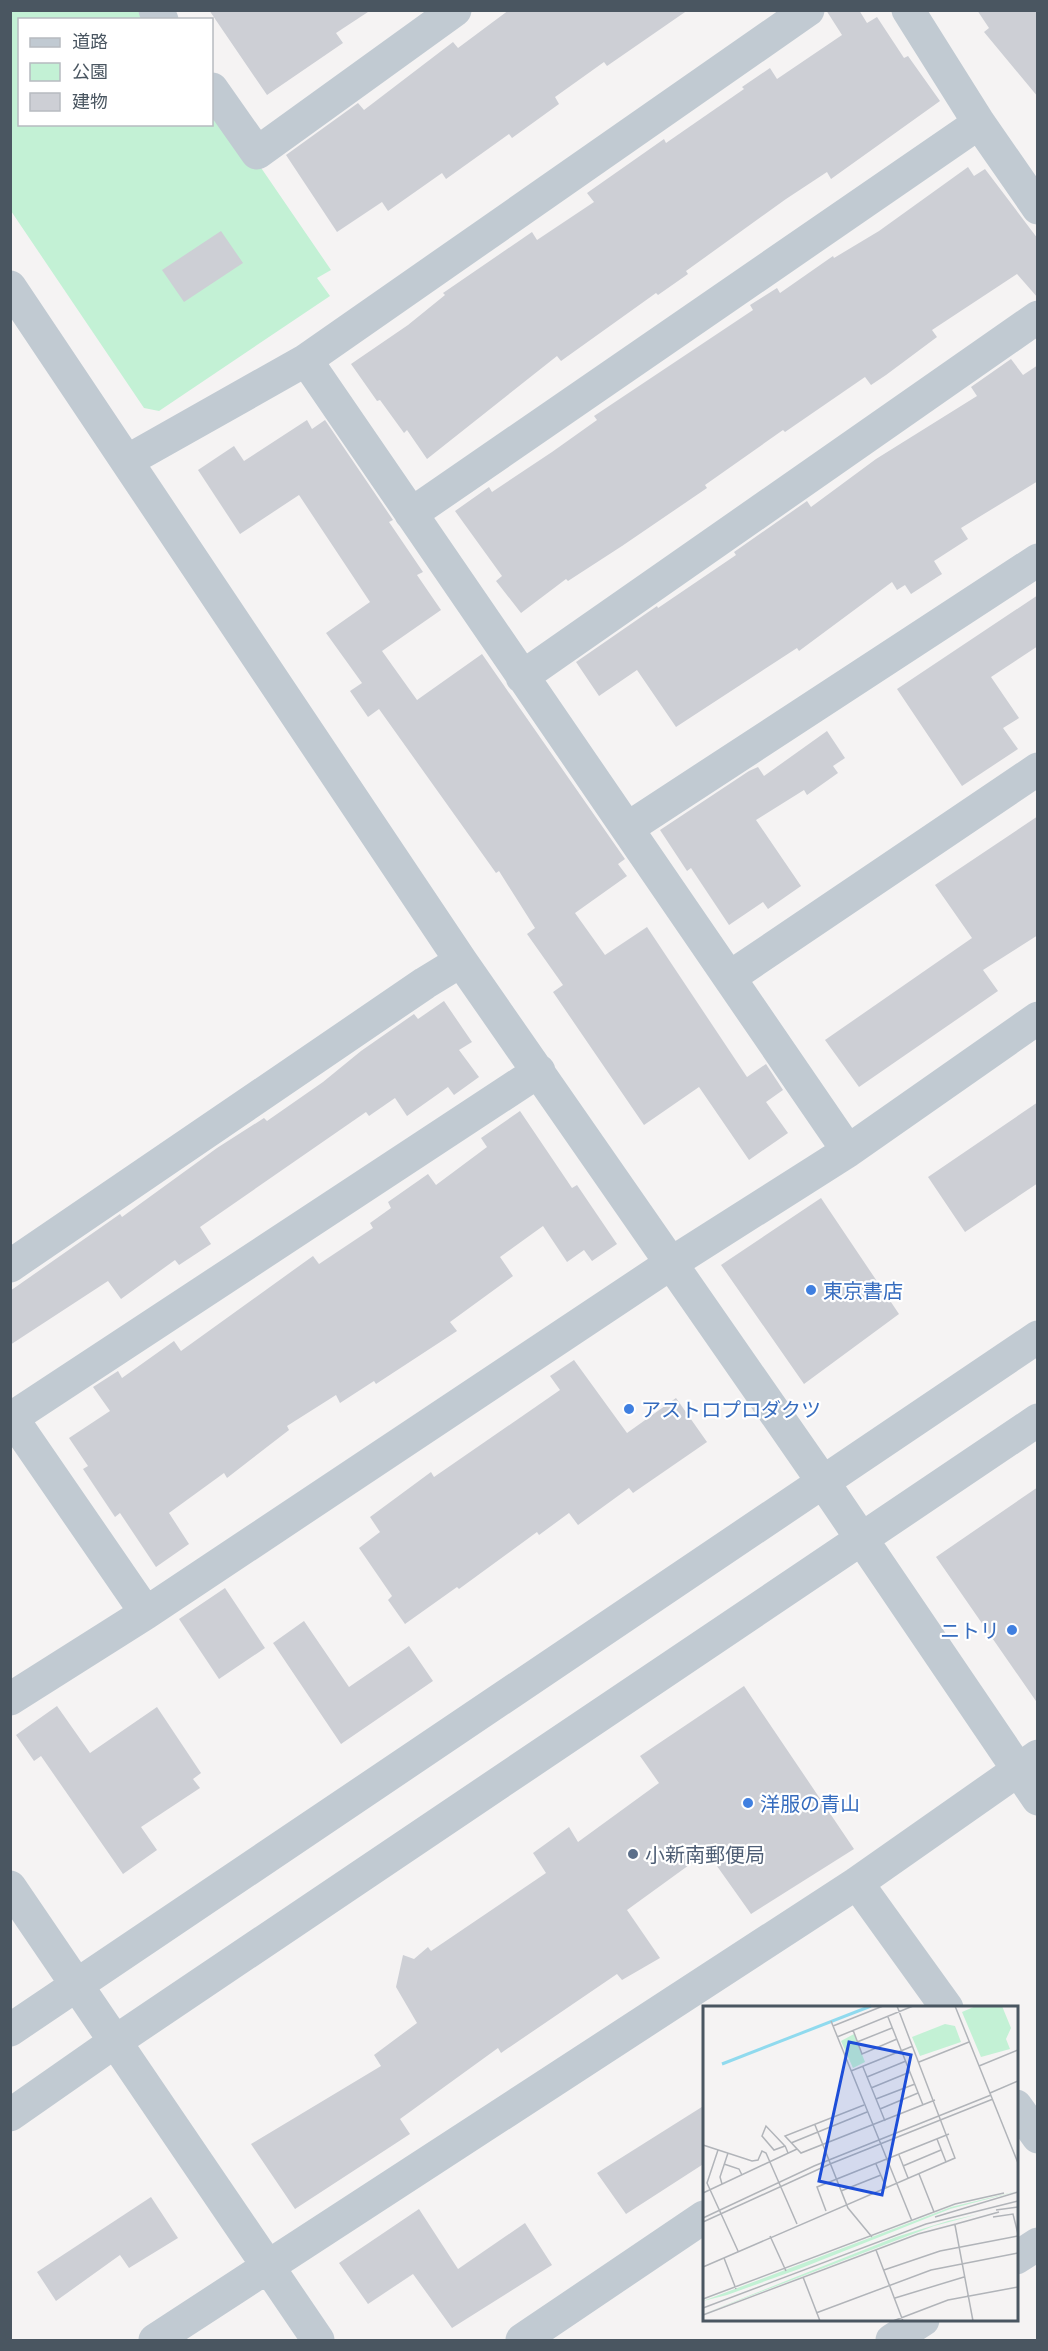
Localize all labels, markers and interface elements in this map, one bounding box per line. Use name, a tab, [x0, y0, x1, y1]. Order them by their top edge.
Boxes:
legend	[18, 18, 213, 126]
text: 道路	[72, 30, 108, 52]
text: 公園	[72, 60, 108, 82]
text: 建物	[72, 90, 108, 112]
place label: 東京書店	[823, 1278, 903, 1302]
marker: 東京書店	[804, 1283, 818, 1297]
place label: アストロプロダクツ	[641, 1397, 821, 1421]
marker: アストロプロダクツ	[622, 1402, 636, 1416]
place label: ニトリ	[940, 1618, 1000, 1642]
marker: ニトリ	[1005, 1623, 1019, 1637]
place label: 洋服の青山	[760, 1791, 860, 1815]
marker: 洋服の青山	[741, 1796, 755, 1810]
place label: 小新南郵便局	[645, 1842, 765, 1866]
marker: 小新南郵便局	[626, 1847, 640, 1861]
inset map	[703, 2006, 1018, 2321]

